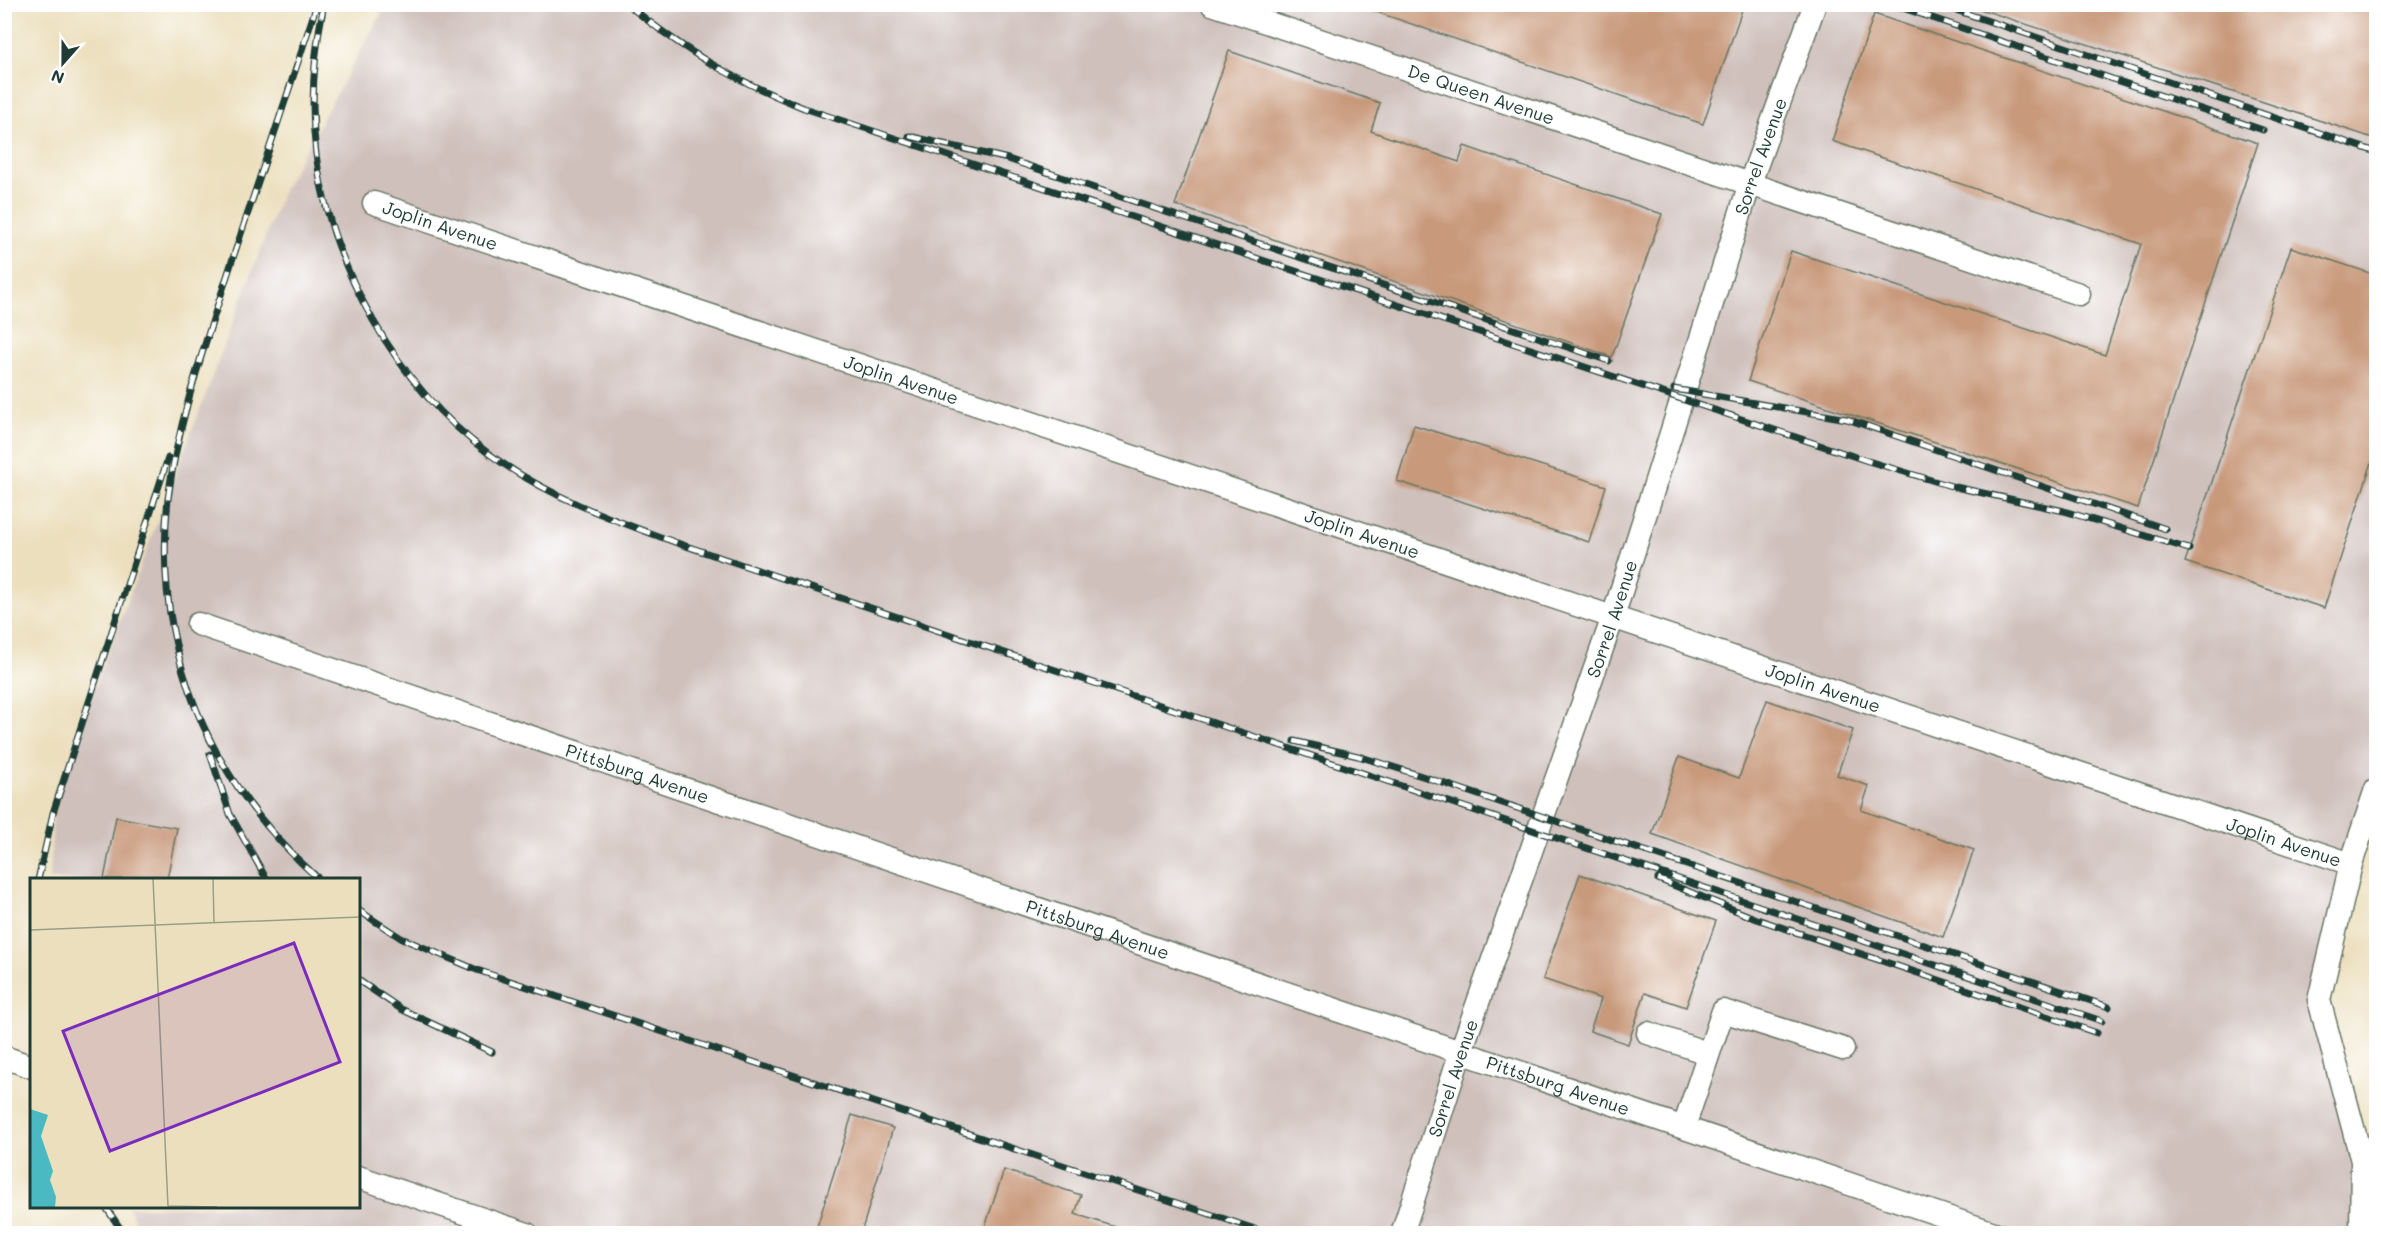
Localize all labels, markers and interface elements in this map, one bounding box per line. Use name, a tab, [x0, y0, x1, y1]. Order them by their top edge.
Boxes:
north arrow	[33, 33, 93, 93]
street label: De Queen Avenue	[1405, 58, 1558, 130]
text: N	[48, 65, 67, 89]
street label: Sorrel Avenue	[1729, 94, 1792, 218]
street label: Joplin Avenue	[380, 195, 501, 256]
street label: Joplin Avenue	[841, 349, 962, 410]
street label: Joplin Avenue	[1302, 503, 1423, 564]
street label: Sorrel Avenue	[1581, 557, 1642, 681]
street label: Joplin Avenue	[1763, 657, 1884, 718]
street label: Pittsburg Avenue	[563, 738, 712, 808]
street label: Joplin Avenue	[2223, 811, 2345, 872]
inset map	[30, 878, 360, 1208]
street label: Pittsburg Avenue	[1023, 894, 1173, 965]
street label: Sorrel Avenue	[1422, 1016, 1483, 1140]
street label: Pittsburg Avenue	[1483, 1050, 1633, 1121]

